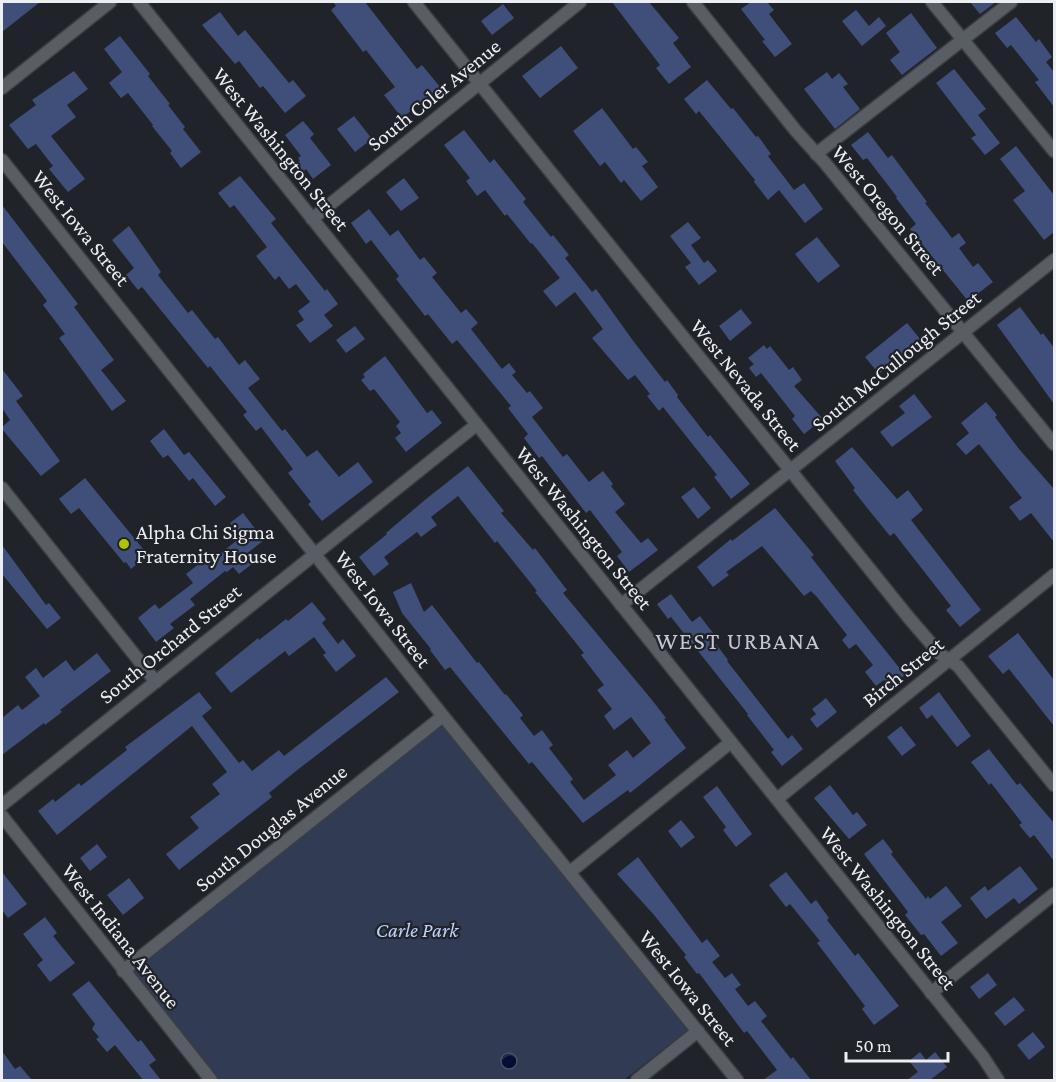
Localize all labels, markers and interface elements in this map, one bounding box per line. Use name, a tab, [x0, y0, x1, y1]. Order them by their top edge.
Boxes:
street label: South Coler Avenue	[363, 34, 505, 156]
street label: West Washington Street	[208, 63, 355, 236]
street label: West Oregon Street	[827, 140, 950, 281]
street label: West Iowa Street	[27, 165, 136, 291]
street label: South McCullough Street	[807, 285, 986, 436]
street label: West Nevada Street	[685, 314, 807, 457]
street label: West Washington Street	[511, 442, 658, 615]
place label: Alpha Chi Sigma Fraternity House	[136, 520, 277, 568]
marker: Alpha Chi Sigma Fraternity House	[117, 537, 131, 551]
street label: West Iowa Street	[330, 546, 437, 673]
street label: South Orchard Street	[94, 579, 247, 709]
district label: WEST URBANA	[655, 627, 821, 654]
street label: Birch Street	[858, 631, 949, 712]
street label: South Douglas Avenue	[190, 759, 352, 897]
street label: West Washington Street	[815, 822, 962, 995]
street label: West Indiana Avenue	[57, 859, 185, 1013]
park label: Carle Park	[376, 918, 459, 942]
street label: West Iowa Street	[634, 925, 743, 1051]
scale bar	[846, 1025, 948, 1063]
text: 50 m	[855, 1036, 892, 1056]

